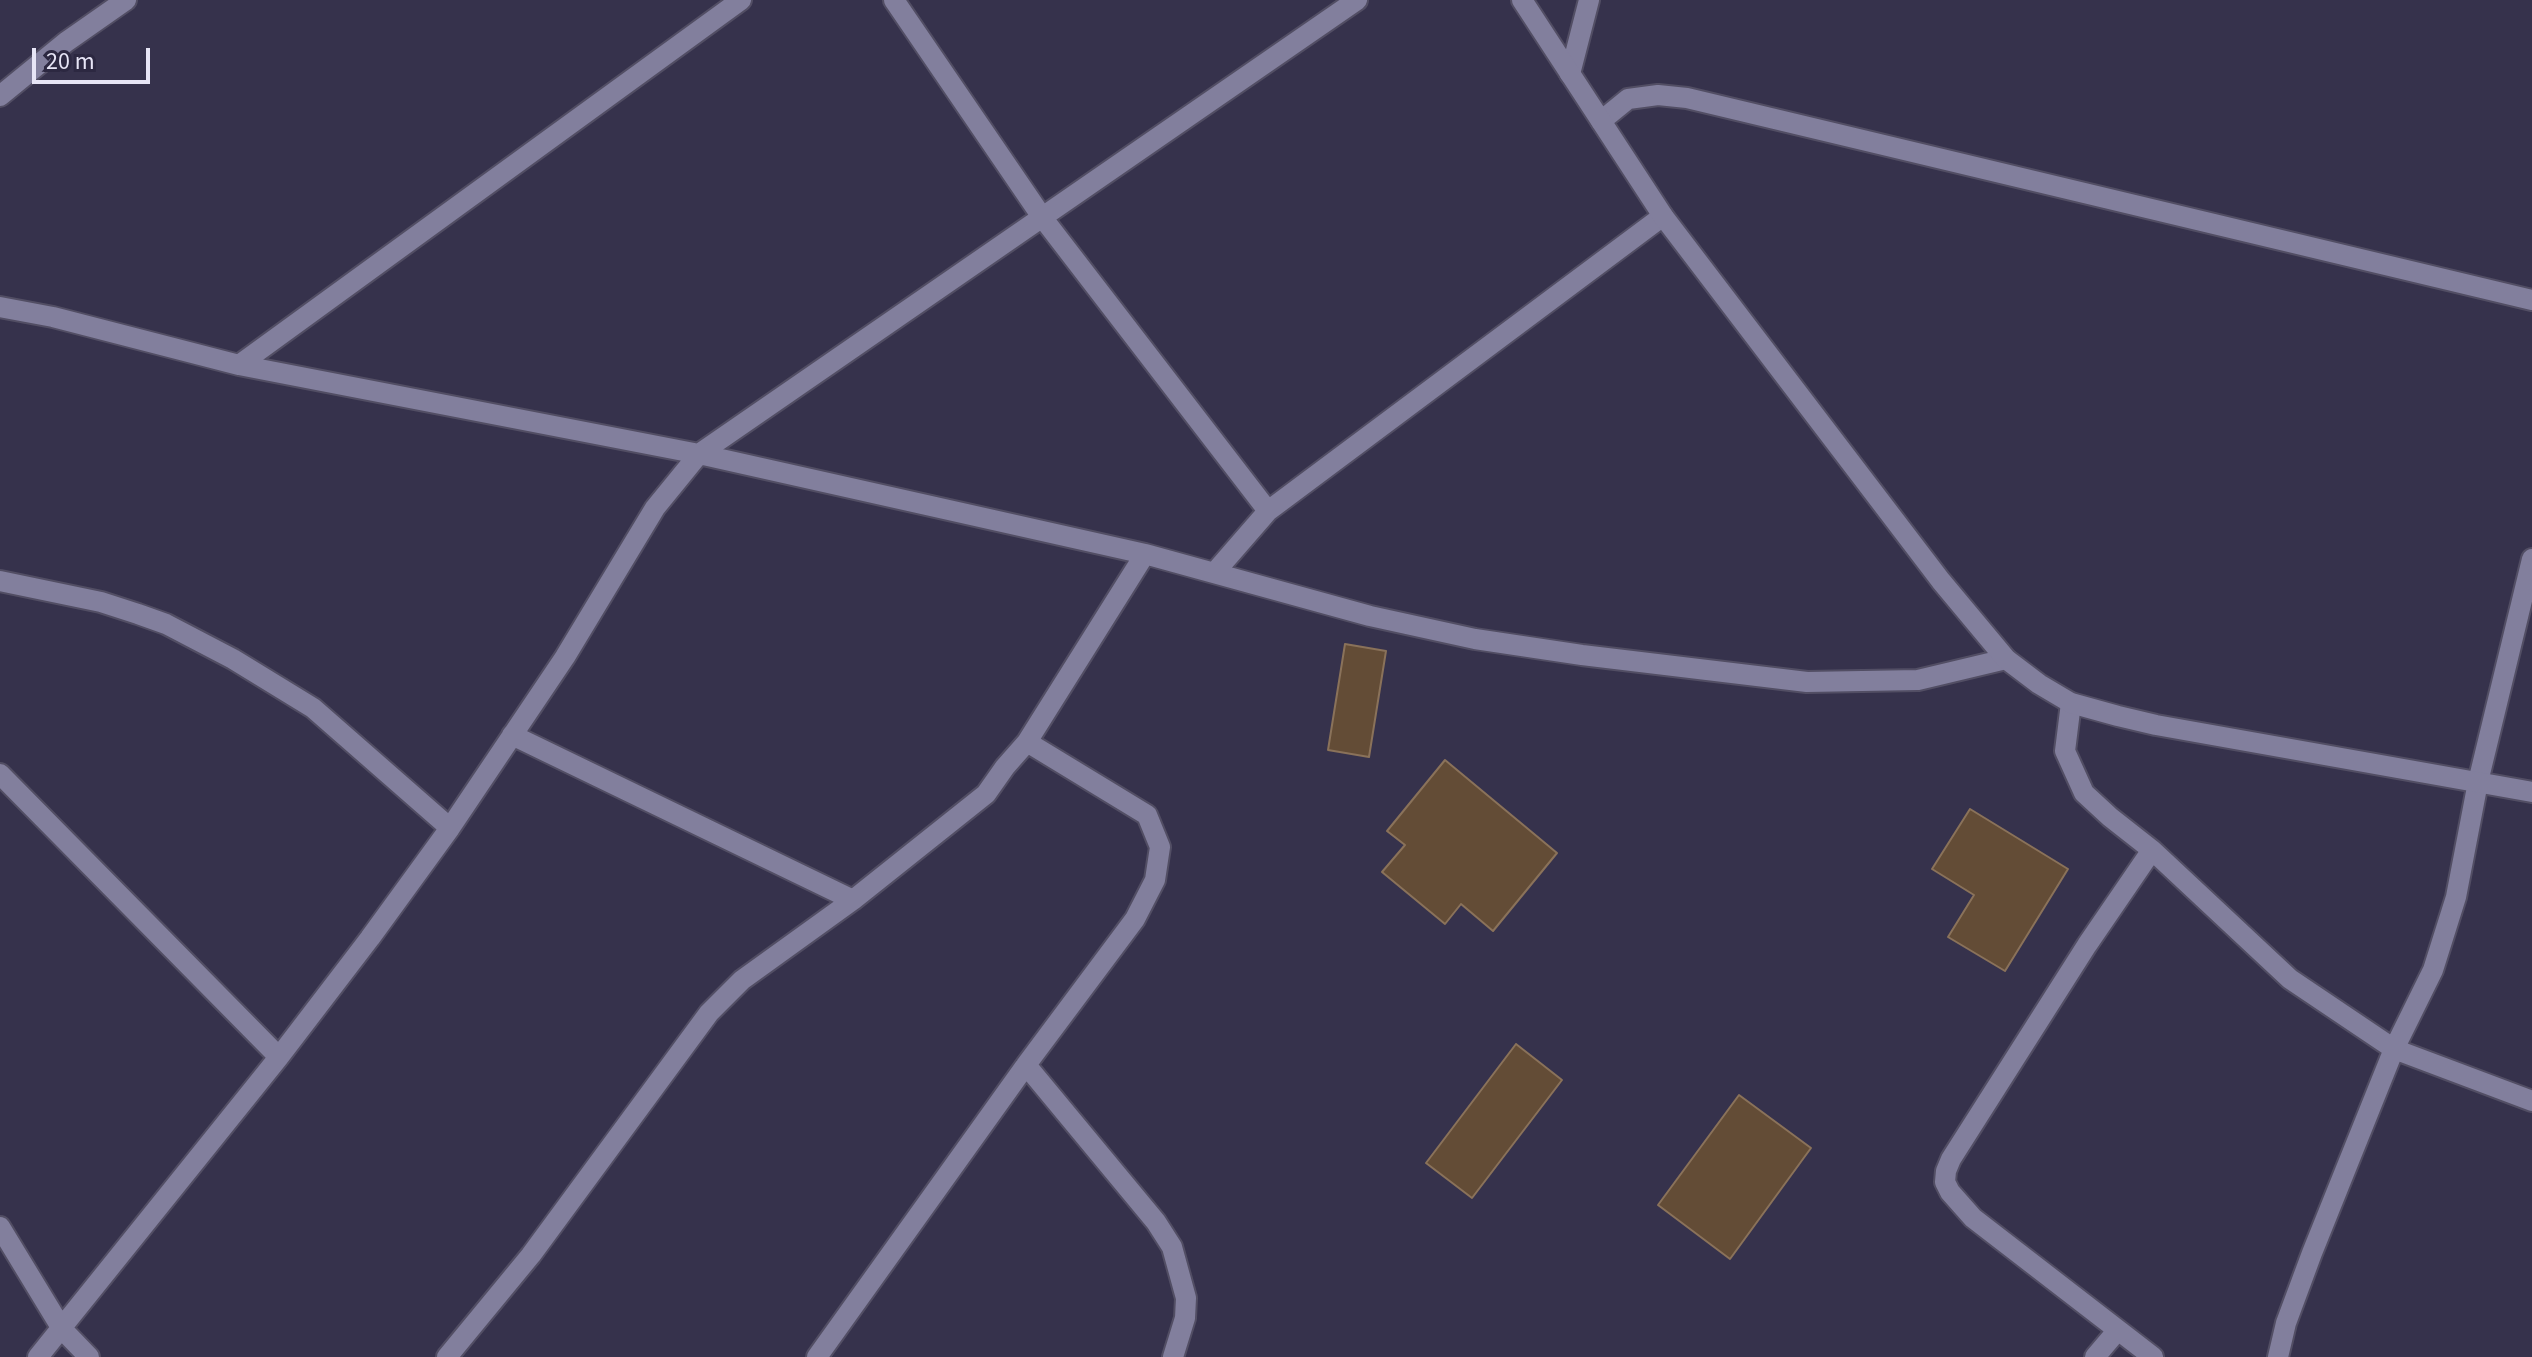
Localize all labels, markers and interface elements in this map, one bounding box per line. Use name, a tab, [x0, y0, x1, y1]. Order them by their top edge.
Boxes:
scale bar	[36, 32, 154, 82]
text: 20 m	[46, 44, 95, 79]

